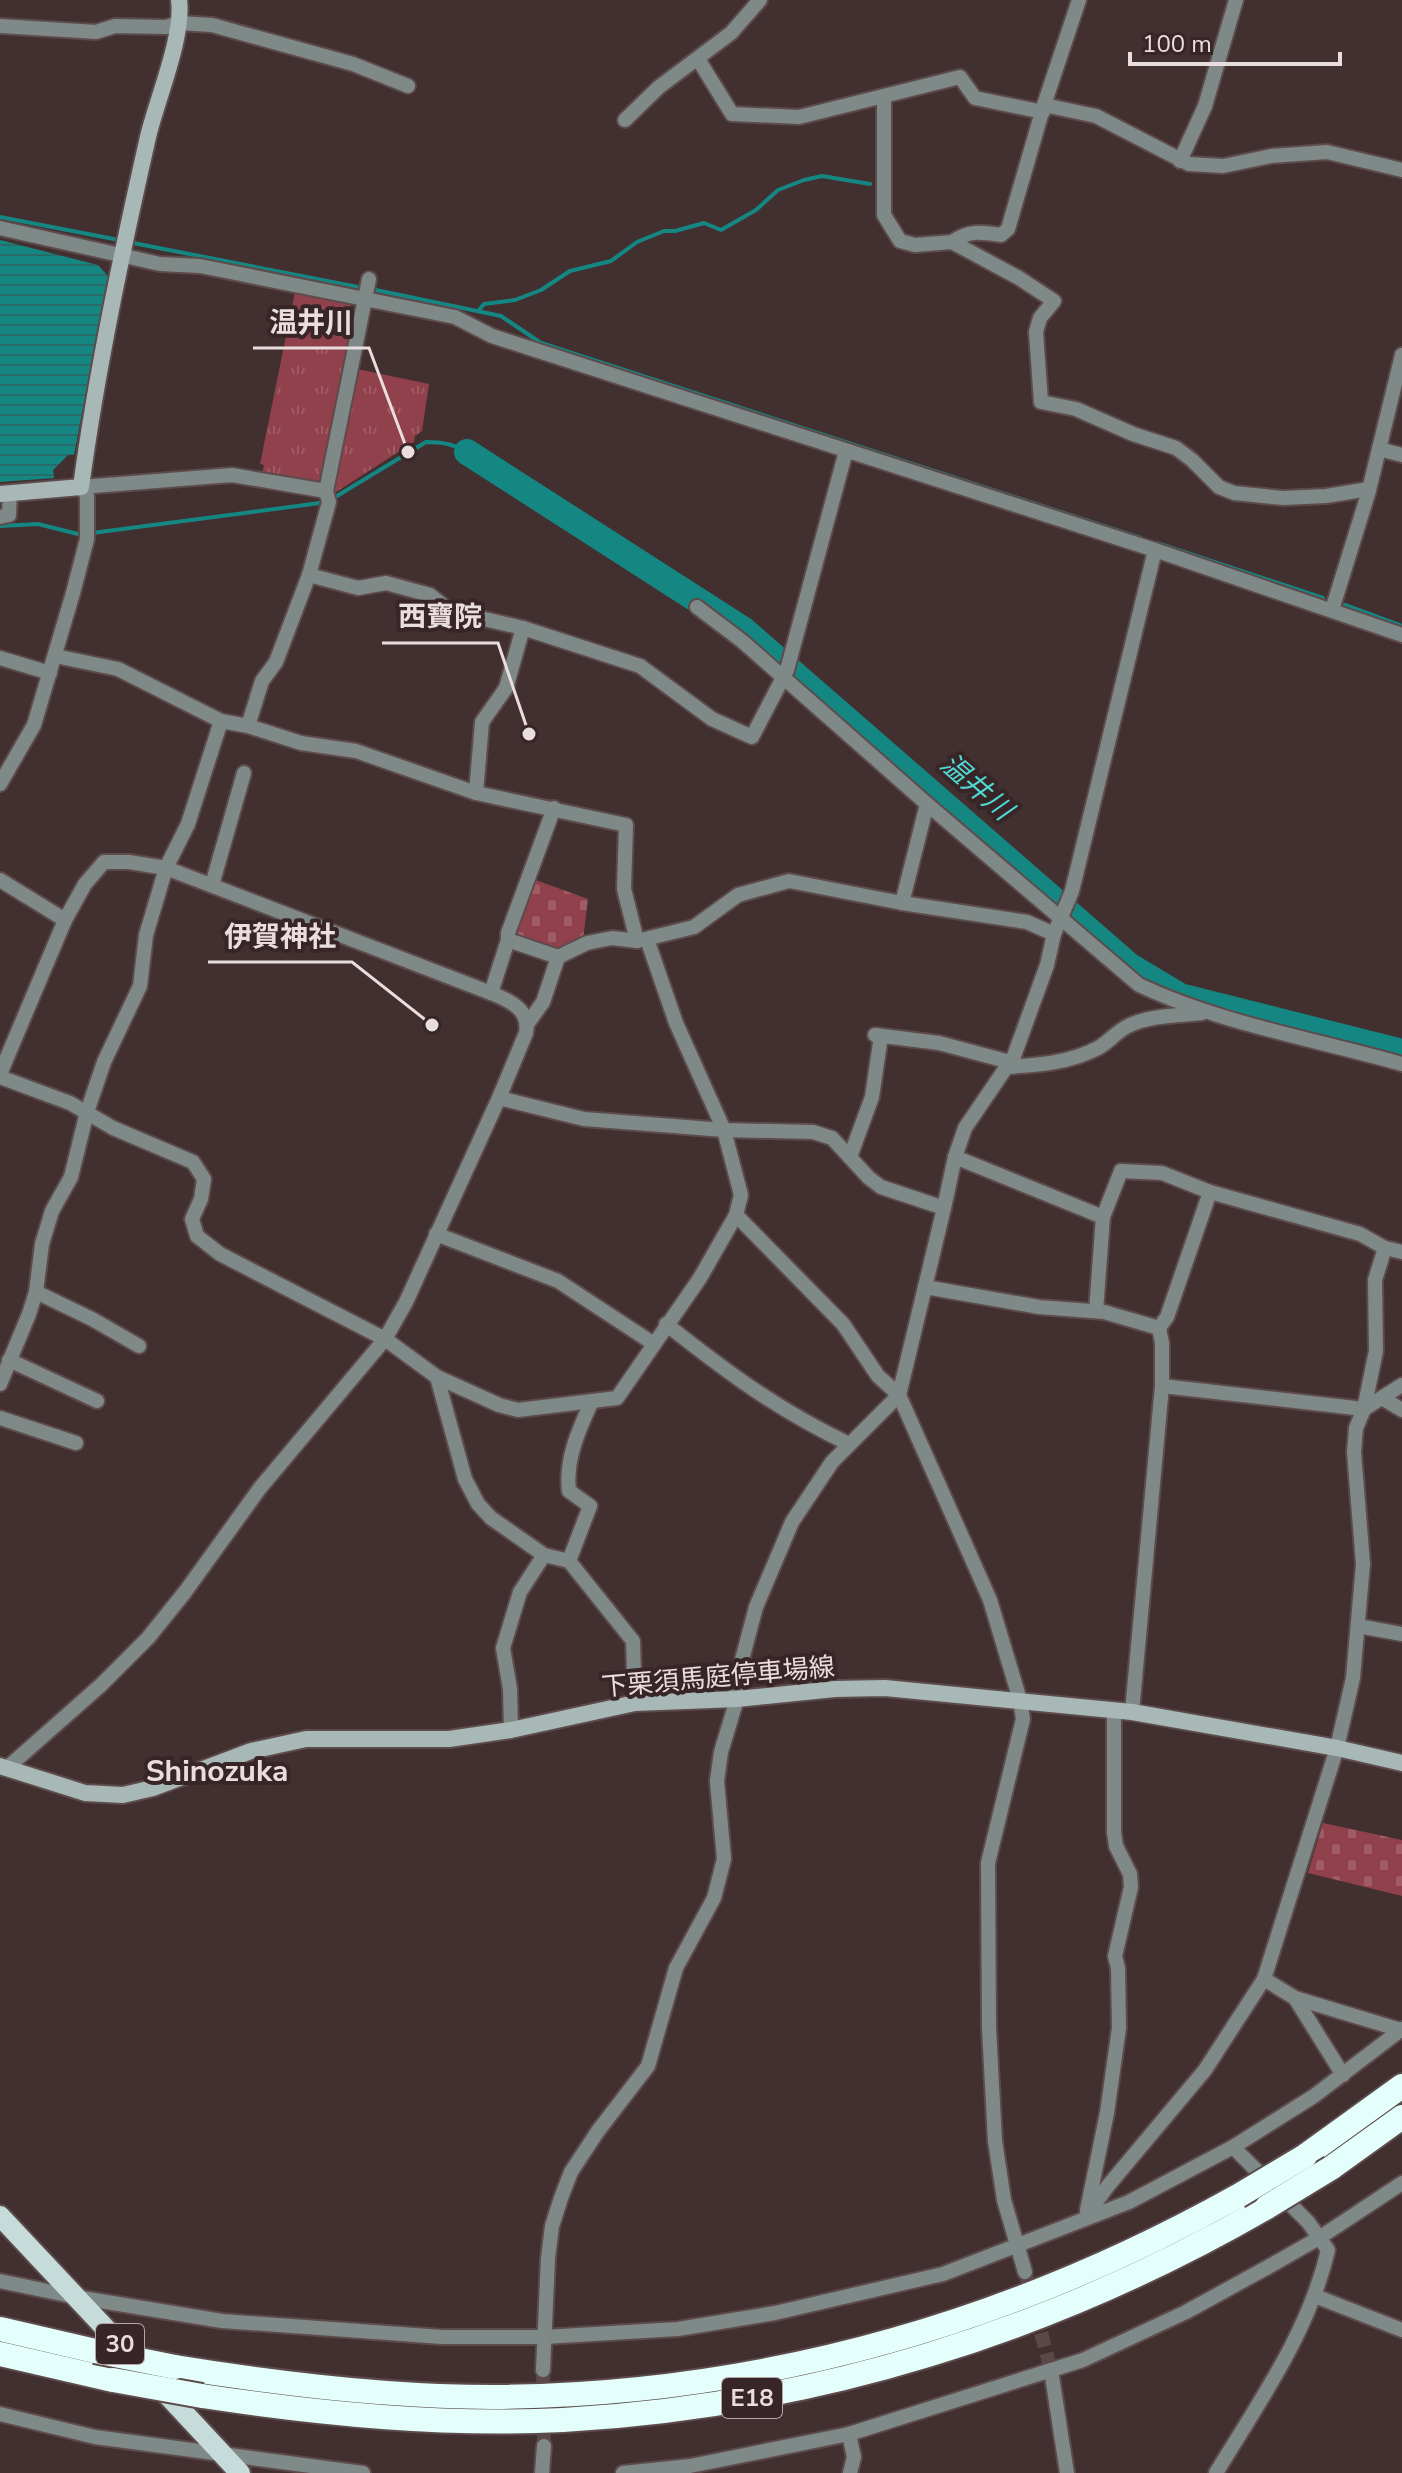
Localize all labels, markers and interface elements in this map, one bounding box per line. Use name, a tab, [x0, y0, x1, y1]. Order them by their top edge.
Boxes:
scale bar	[1130, 16, 1340, 66]
text: 100 m	[1142, 28, 1212, 60]
callout: 温井川	[253, 296, 369, 348]
text: 温井川	[269, 304, 353, 342]
callout: 西寶院	[382, 591, 498, 643]
text: 西寶院	[398, 598, 482, 636]
water label: 温井川	[932, 745, 1022, 831]
callout: 伊賀神社	[208, 910, 352, 962]
text: 伊賀神社	[224, 918, 336, 956]
street label: 下栗須馬庭停車場線	[600, 1649, 836, 1705]
district label: Shinozuka	[146, 1751, 288, 1792]
road number: 30	[96, 2324, 144, 2364]
road number: E18	[722, 2378, 782, 2418]

